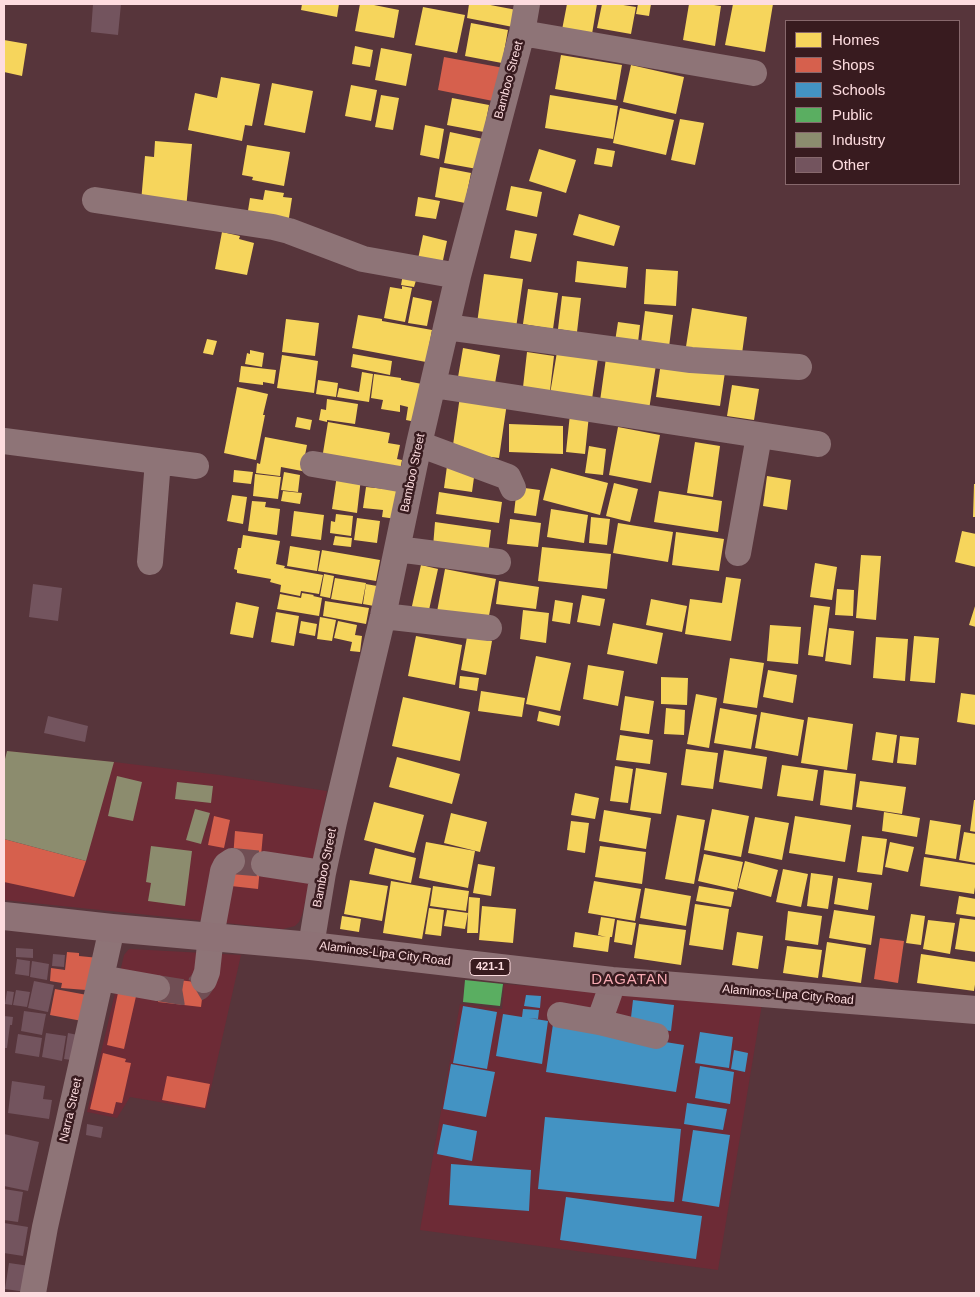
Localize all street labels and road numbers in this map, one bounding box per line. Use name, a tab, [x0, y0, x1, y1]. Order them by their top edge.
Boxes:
street label: Bamboo Street	[492, 39, 526, 121]
street label: Bamboo Street	[398, 432, 428, 514]
street label: Bamboo Street	[310, 827, 340, 909]
street label: Alaminos-Lipa City Road	[319, 939, 451, 969]
road number: 421-1	[470, 959, 510, 976]
street label: Alaminos-Lipa City Road	[722, 982, 854, 1008]
street label: Narra Street	[57, 1077, 85, 1143]

